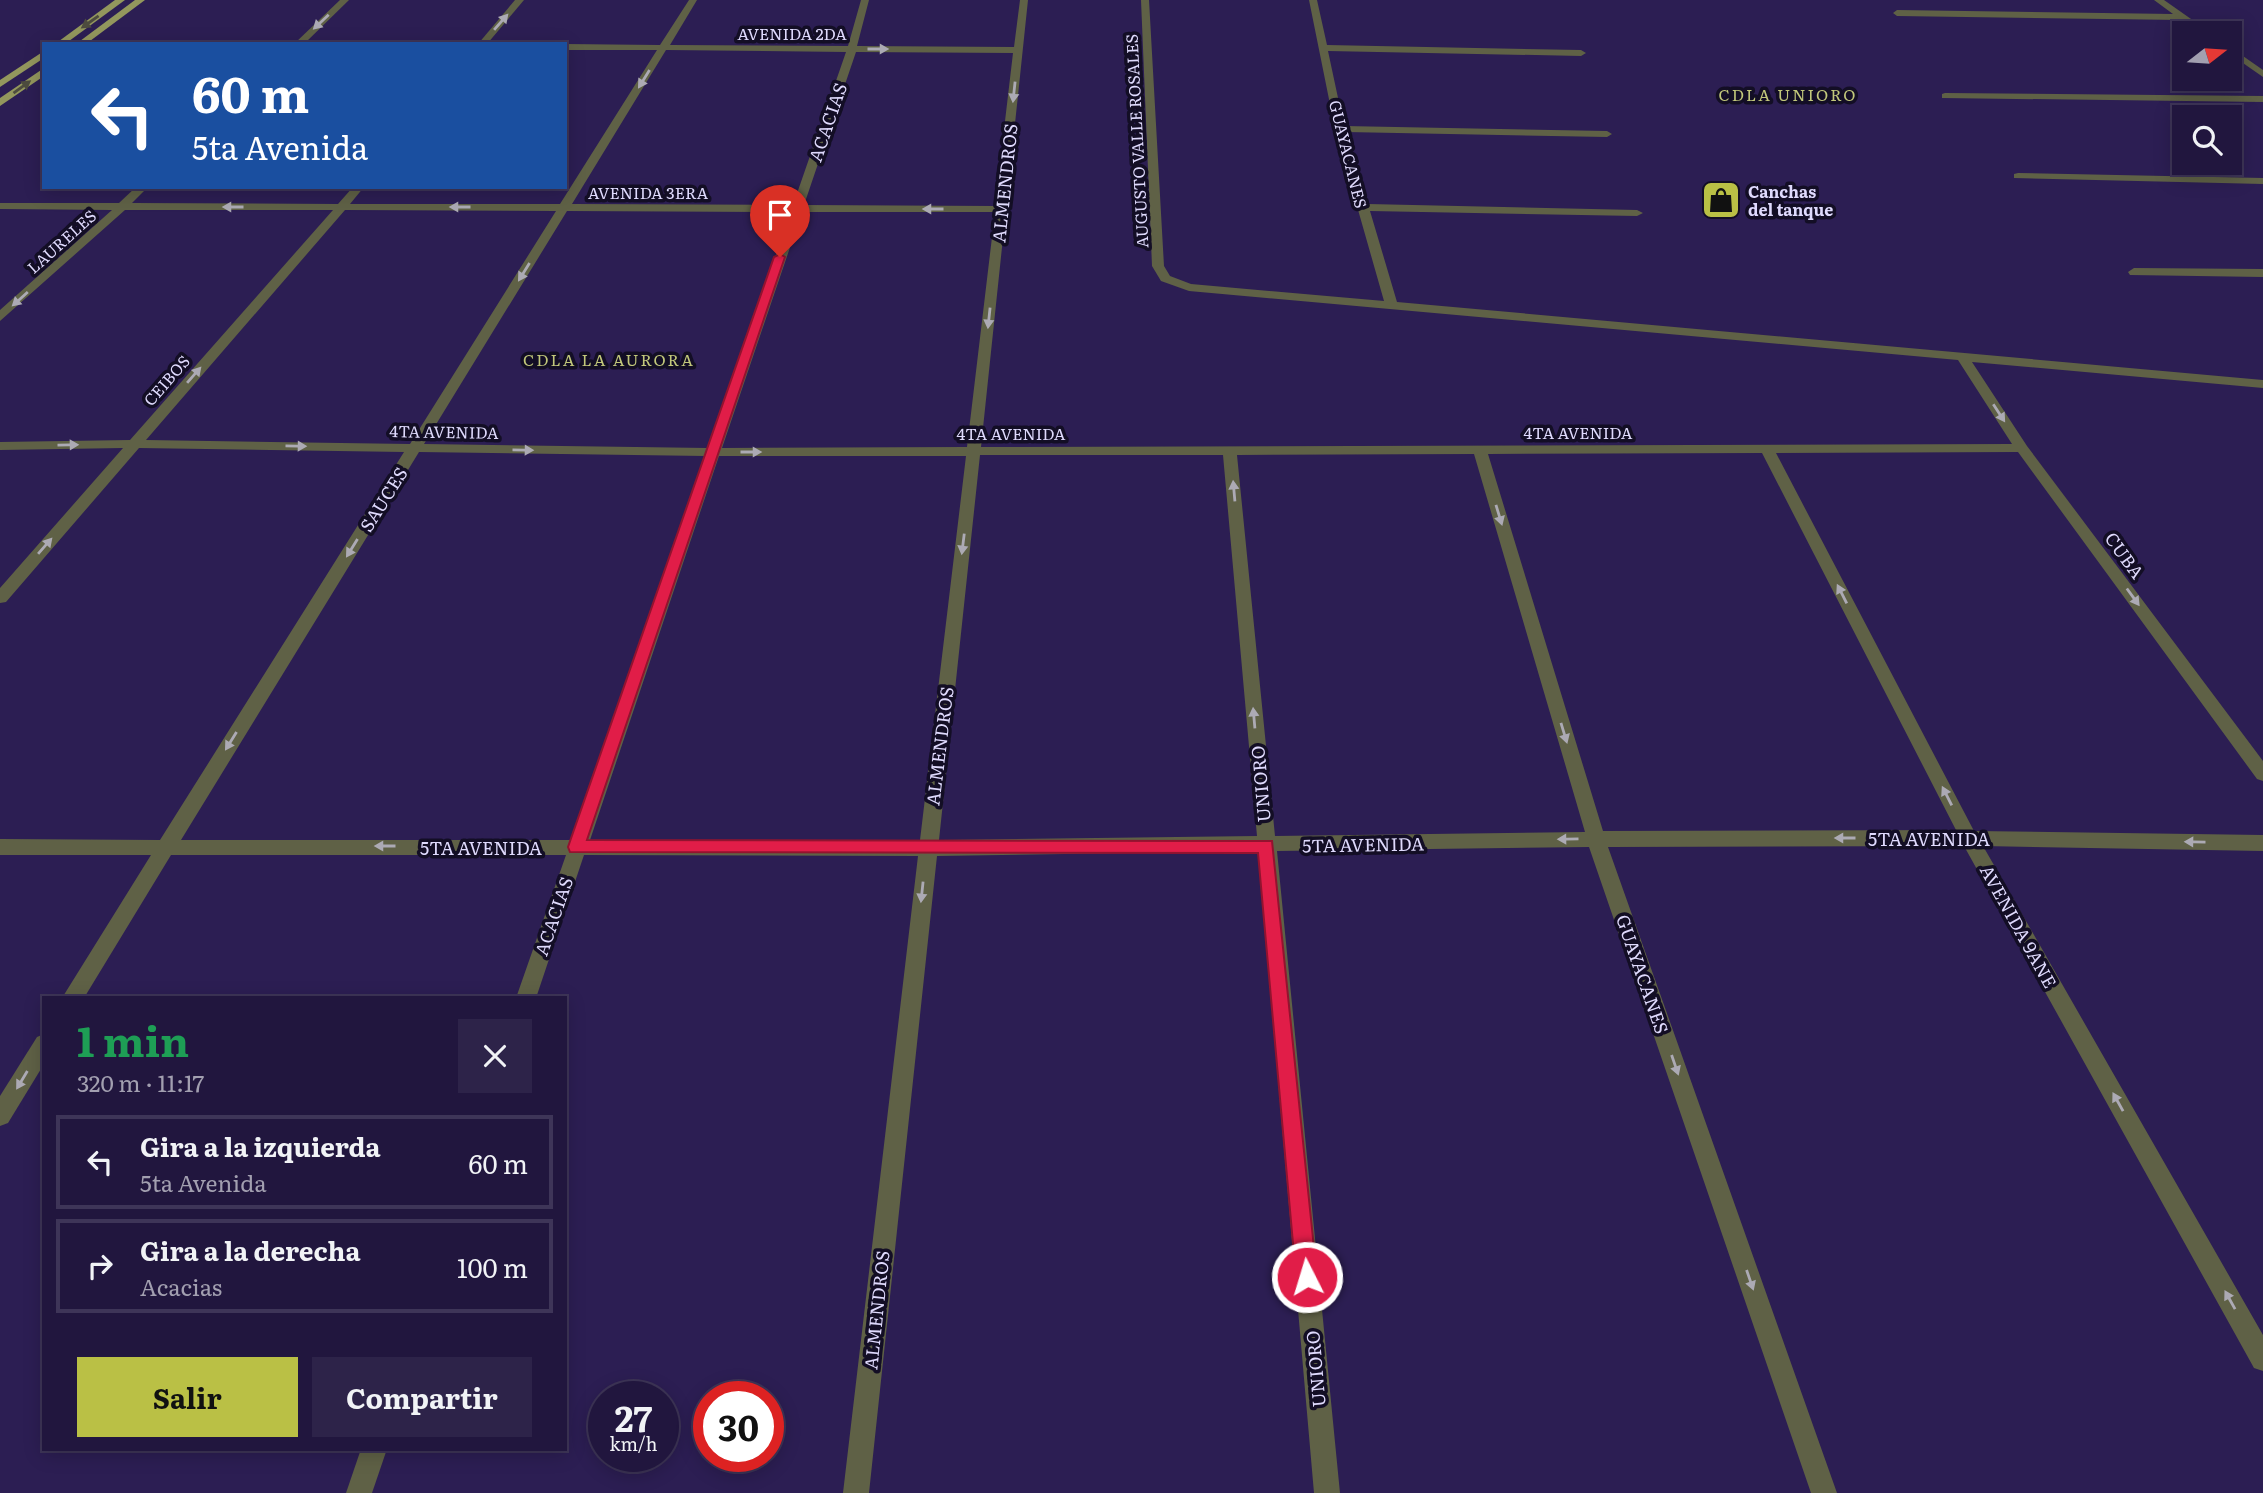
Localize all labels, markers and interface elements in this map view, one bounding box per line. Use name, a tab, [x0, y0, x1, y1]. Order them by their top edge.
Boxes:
one-way arrow	[493, 13, 509, 31]
one-way arrow	[312, 14, 330, 30]
one-way arrow	[81, 15, 99, 29]
street label: AVENIDA 2DA	[737, 21, 847, 45]
north arrow	[2172, 21, 2242, 91]
map controls	[2172, 21, 2242, 175]
street label: AUGUSTO VALLE ROSALES	[1118, 33, 1154, 249]
one-way arrow	[868, 43, 890, 55]
text: 60 m	[192, 55, 309, 128]
one-way arrow	[638, 69, 651, 88]
icon: left	[77, 70, 168, 161]
street label: ACACIAS	[801, 79, 853, 165]
one-way arrow	[13, 80, 31, 94]
one-way arrow	[1008, 81, 1019, 103]
district label: CDLA UNIORO	[1719, 82, 1857, 106]
street label: GUAYACANES	[1324, 97, 1374, 211]
button: search	[2172, 105, 2242, 175]
text: 5ta Avenida	[192, 122, 368, 170]
street label: ALMENDROS	[984, 122, 1024, 244]
shop icon: Canchas del tanque	[1700, 179, 1742, 221]
place label: Canchas del tanque	[1748, 179, 1833, 221]
street label: AVENIDA 3ERA	[588, 180, 709, 204]
pin	[750, 185, 810, 257]
icon: arrive	[761, 196, 799, 234]
one-way arrow	[221, 201, 243, 213]
one-way arrow	[449, 201, 471, 213]
street label: LAURELES	[21, 203, 101, 279]
one-way arrow	[921, 203, 943, 215]
one-way arrow	[518, 263, 531, 282]
one-way arrow	[12, 291, 29, 307]
one-way arrow	[983, 307, 994, 329]
district label: CDLA LA AURORA	[523, 347, 695, 371]
street label: CEIBOS	[137, 349, 195, 411]
one-way arrow	[186, 366, 202, 384]
one-way arrow	[1992, 404, 2006, 422]
street label: 4TA AVENIDA	[389, 418, 499, 444]
street label: 4TA AVENIDA	[1523, 420, 1633, 444]
street label: 4TA AVENIDA	[956, 421, 1066, 445]
one-way arrow	[57, 439, 79, 450]
one-way arrow	[285, 441, 307, 452]
one-way arrow	[512, 444, 534, 455]
one-way arrow	[740, 446, 762, 458]
street label: SAUCES	[353, 461, 413, 537]
one-way arrow	[1228, 480, 1239, 502]
one-way arrow	[1495, 505, 1505, 526]
street label: CUBA	[2099, 526, 2151, 584]
one-way arrow	[957, 533, 968, 555]
one-way arrow	[37, 538, 52, 555]
one-way arrow	[345, 539, 358, 558]
one-way arrow	[1837, 584, 1848, 604]
one-way arrow	[2125, 588, 2139, 606]
street label: ALMENDROS	[918, 685, 960, 807]
one-way arrow	[1248, 706, 1259, 728]
one-way arrow	[1560, 723, 1570, 744]
one-way arrow	[224, 731, 237, 751]
street label: UNIORO	[1243, 745, 1277, 823]
one-way arrow	[1942, 786, 1953, 806]
street label: 5TA AVENIDA	[1868, 825, 1990, 852]
street label: 5TA AVENIDA	[1302, 829, 1424, 859]
one-way arrow	[1834, 832, 1856, 844]
one-way arrow	[1557, 833, 1579, 845]
street label: 5TA AVENIDA	[420, 834, 542, 861]
one-way arrow	[2184, 836, 2206, 847]
one-way arrow	[374, 840, 396, 852]
street label: AVENIDA 9ANE	[1974, 859, 2064, 993]
street label: ACACIAS	[527, 873, 579, 959]
one-way arrow	[916, 881, 927, 903]
street label: GUAYACANES	[1610, 911, 1676, 1037]
text: 1 min	[77, 1008, 189, 1070]
button: close	[458, 1019, 532, 1093]
one-way arrow	[1670, 1055, 1681, 1076]
text: 320 m · 11:17	[77, 1065, 204, 1099]
one-way arrow	[15, 1070, 28, 1089]
one-way arrow	[2112, 1092, 2124, 1111]
text: Gira a la izquierda	[140, 1126, 381, 1165]
icon: left	[81, 1143, 119, 1181]
text: 60 m	[469, 1143, 528, 1182]
text: 5ta Avenida	[140, 1165, 267, 1199]
text: Gira a la derecha	[140, 1230, 360, 1269]
position arrow	[1270, 1240, 1344, 1314]
icon: right	[81, 1247, 119, 1285]
text: 100 m	[457, 1247, 528, 1286]
street label: ALMENDROS	[856, 1249, 896, 1371]
text: Acacias	[140, 1269, 222, 1303]
one-way arrow	[1744, 1270, 1755, 1291]
one-way arrow	[2223, 1290, 2236, 1309]
street label: UNIORO	[1298, 1330, 1332, 1408]
button: Salir	[77, 1357, 298, 1437]
button: Compartir	[312, 1357, 532, 1437]
speed limit sign: 30	[693, 1381, 784, 1472]
text: 27	[615, 1391, 652, 1443]
text: km/h	[610, 1430, 657, 1457]

